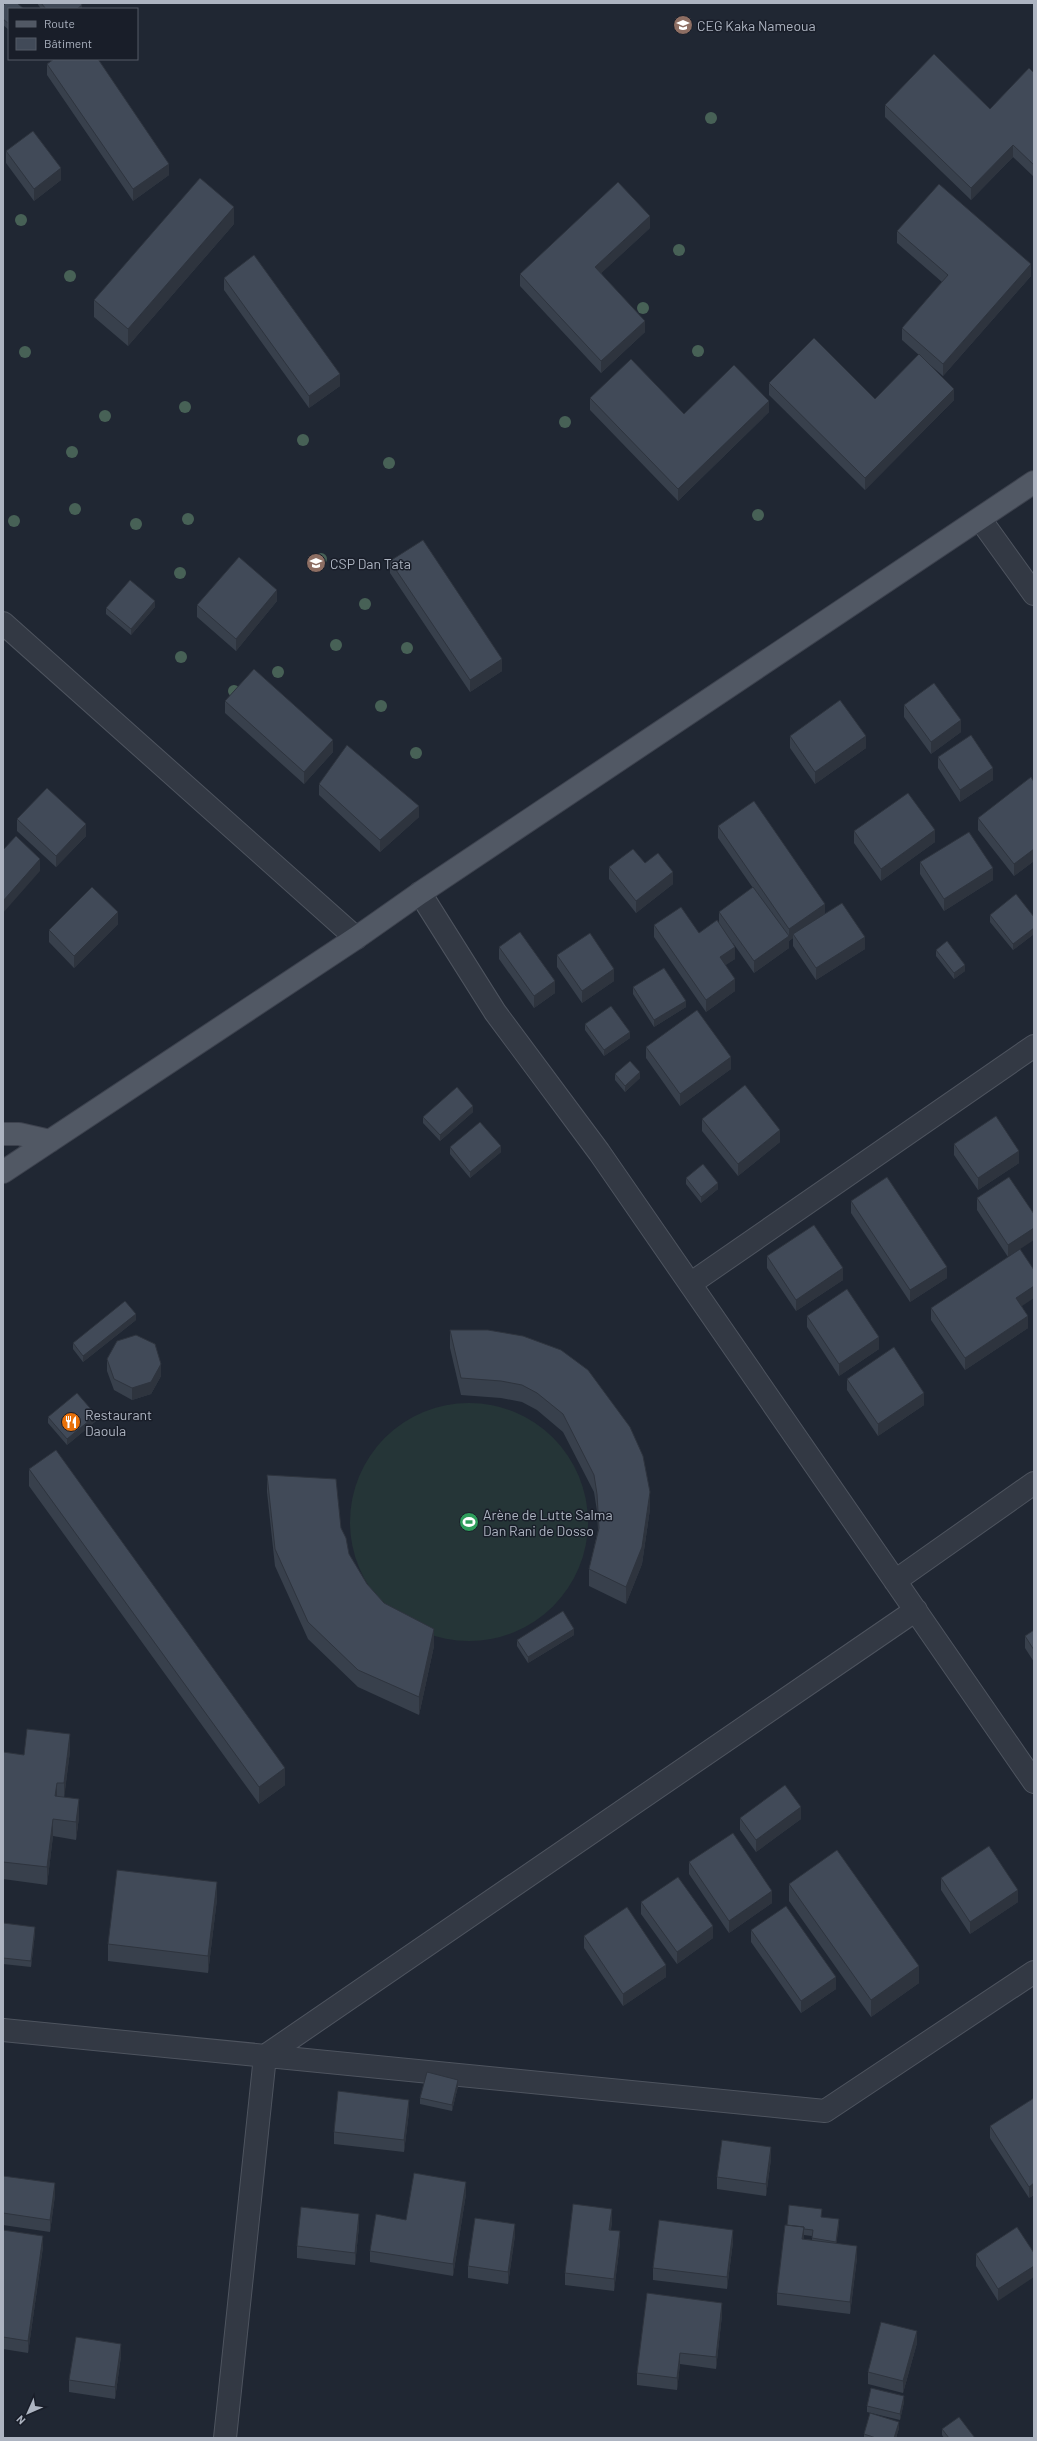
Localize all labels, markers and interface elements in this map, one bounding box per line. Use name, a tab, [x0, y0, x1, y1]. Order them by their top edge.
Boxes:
legend	[8, 8, 138, 60]
school or university icon: CEG Kaka Nameoua	[672, 14, 694, 36]
text: Route	[44, 16, 75, 30]
place label: CEG Kaka Nameoua	[697, 17, 816, 34]
text: Bâtiment	[44, 36, 92, 50]
school or university icon: CSP Dan Tata	[305, 552, 327, 574]
place label: CSP Dan Tata	[330, 555, 411, 572]
place label: Restaurant Daoula	[85, 1406, 152, 1439]
restaurant icon: Restaurant Daoula	[60, 1411, 82, 1433]
place label: Arène de Lutte Salma Dan Rani de Dosso	[483, 1506, 613, 1539]
sports icon: Arène de Lutte Salma Dan Rani de Dosso	[458, 1511, 480, 1533]
north arrow	[8, 2393, 48, 2433]
text: N	[13, 2413, 28, 2428]

